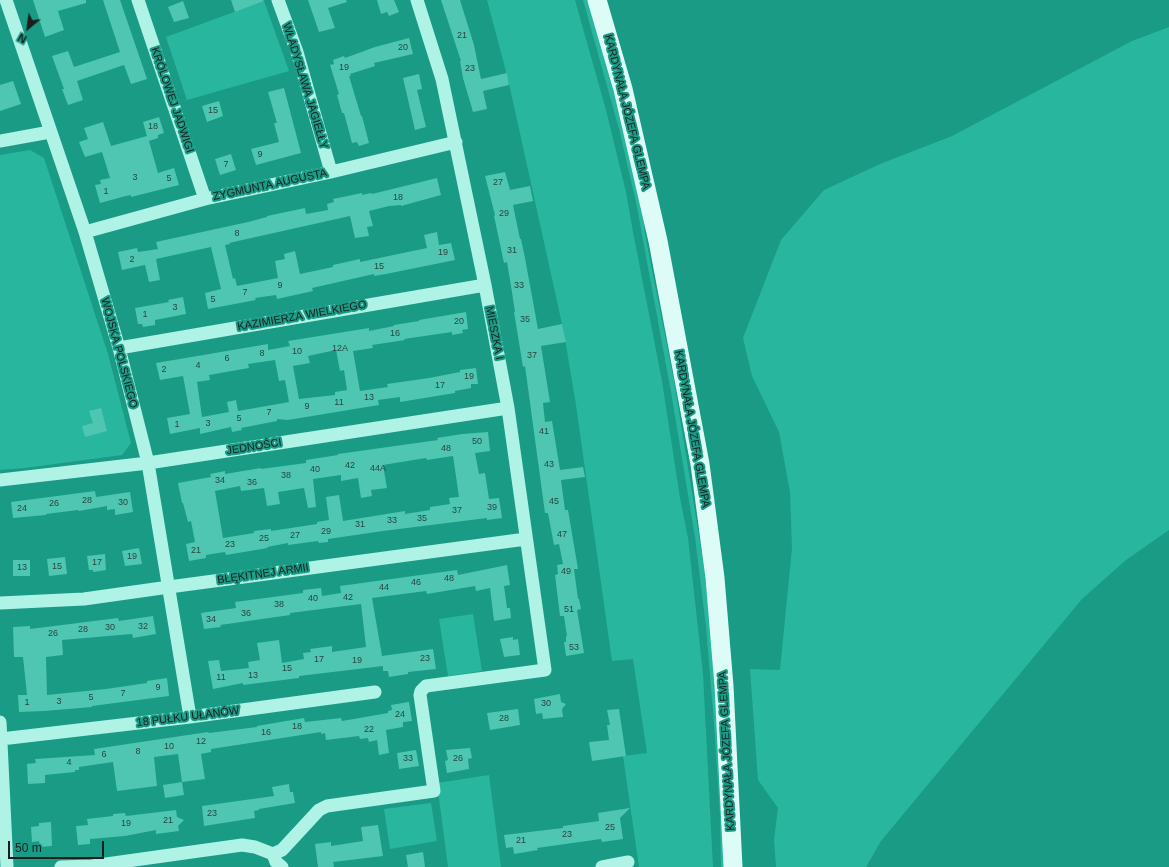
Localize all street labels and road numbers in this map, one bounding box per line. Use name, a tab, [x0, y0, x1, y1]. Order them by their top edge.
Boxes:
street label: WŁADYSŁAWA JAGIEŁŁY	[280, 21, 330, 151]
street label: KARDYNAŁA JÓZEFA GLEMPA	[601, 33, 653, 191]
street label: KRÓLOWEJ JADWIGI	[148, 46, 196, 154]
street label: ZYGMUNTA AUGUSTA	[212, 166, 328, 204]
street label: WOJSKA POLSKIEGO	[98, 296, 140, 410]
street label: KAZIMIERZA WIELKIEGO	[236, 298, 368, 334]
street label: MIESZKA I	[482, 305, 506, 361]
street label: KARDYNAŁA JÓZEFA GLEMPA	[672, 349, 712, 509]
street label: JEDNOŚCI	[226, 436, 282, 458]
street label: BŁĘKITNEJ ARMII	[216, 561, 310, 587]
street label: KARDYNAŁA JÓZEFA GLEMPA	[716, 671, 738, 831]
street label: 18 PUŁKU UŁANÓW	[136, 704, 240, 730]

